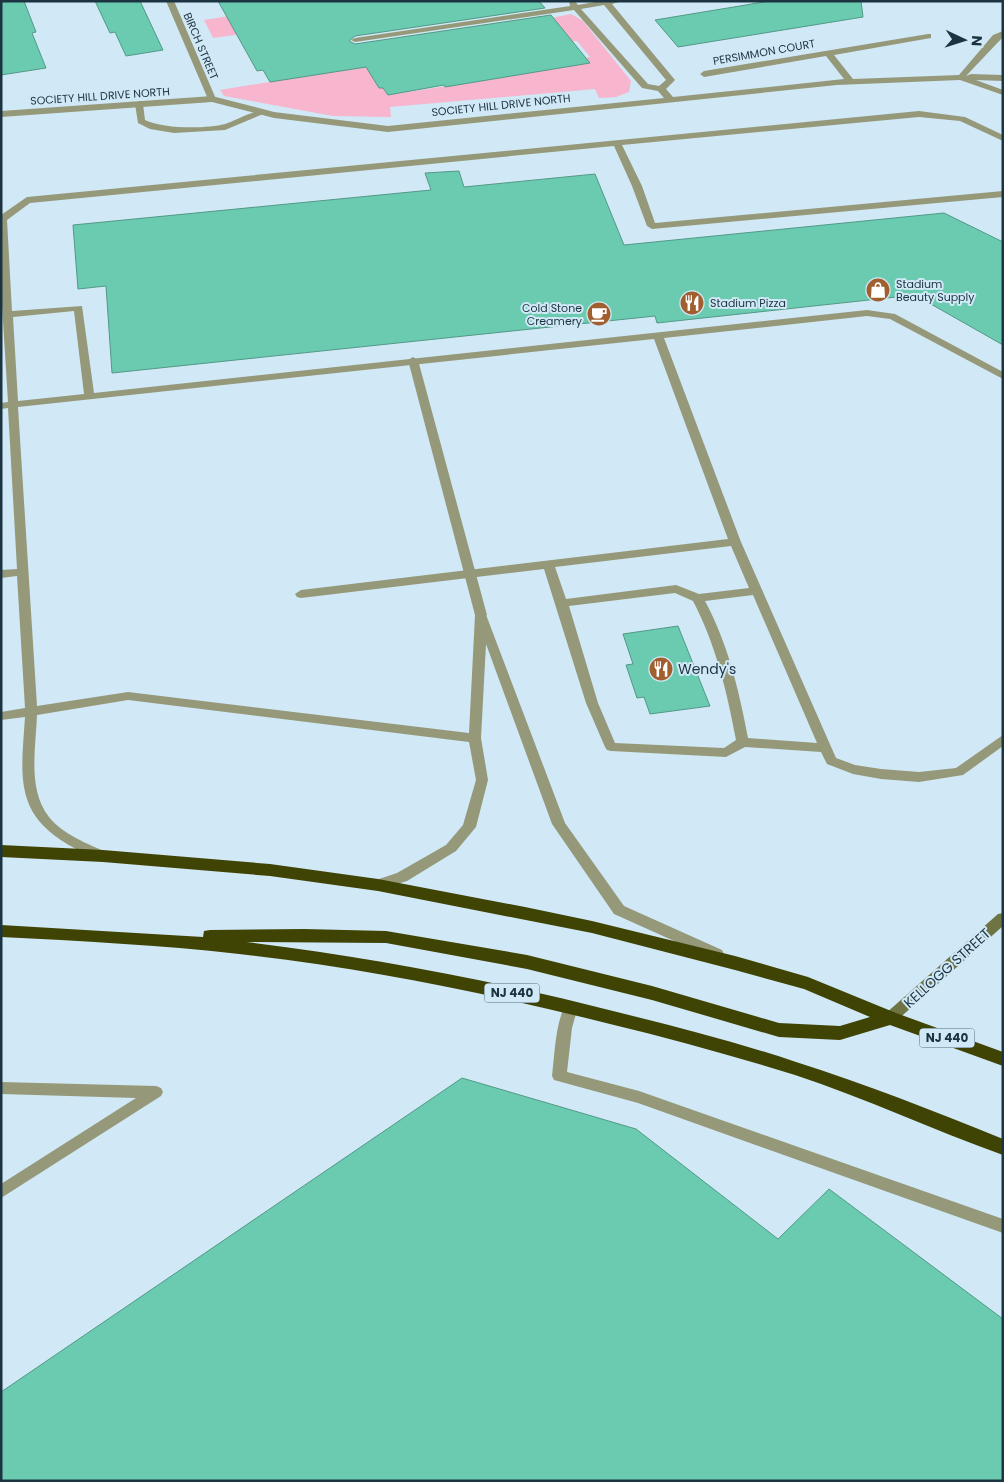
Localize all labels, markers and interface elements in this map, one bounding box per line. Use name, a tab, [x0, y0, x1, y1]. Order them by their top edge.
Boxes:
street label: BIRCH STREET	[180, 10, 222, 82]
north arrow	[939, 15, 989, 65]
street label: PERSIMMON COURT	[712, 35, 816, 69]
text: N	[967, 35, 987, 47]
street label: SOCIETY HILL DRIVE NORTH	[30, 83, 170, 109]
street label: SOCIETY HILL DRIVE NORTH	[431, 90, 571, 120]
place label: Stadium Beauty Supply	[896, 276, 975, 305]
shop icon: Stadium Beauty Supply	[865, 277, 891, 303]
restaurant icon: Stadium Pizza	[679, 290, 705, 316]
place label: Stadium Pizza	[710, 295, 786, 311]
place label: Cold Stone Creamery	[522, 300, 583, 329]
cafe icon: Cold Stone Creamery	[586, 301, 612, 327]
restaurant icon: Wendy's	[648, 656, 674, 682]
place label: Wendy's	[678, 659, 736, 679]
street label: KELLOGG STREET	[899, 923, 995, 1012]
road number: NJ 440	[484, 984, 540, 1002]
road number: NJ 440	[920, 1028, 974, 1048]

